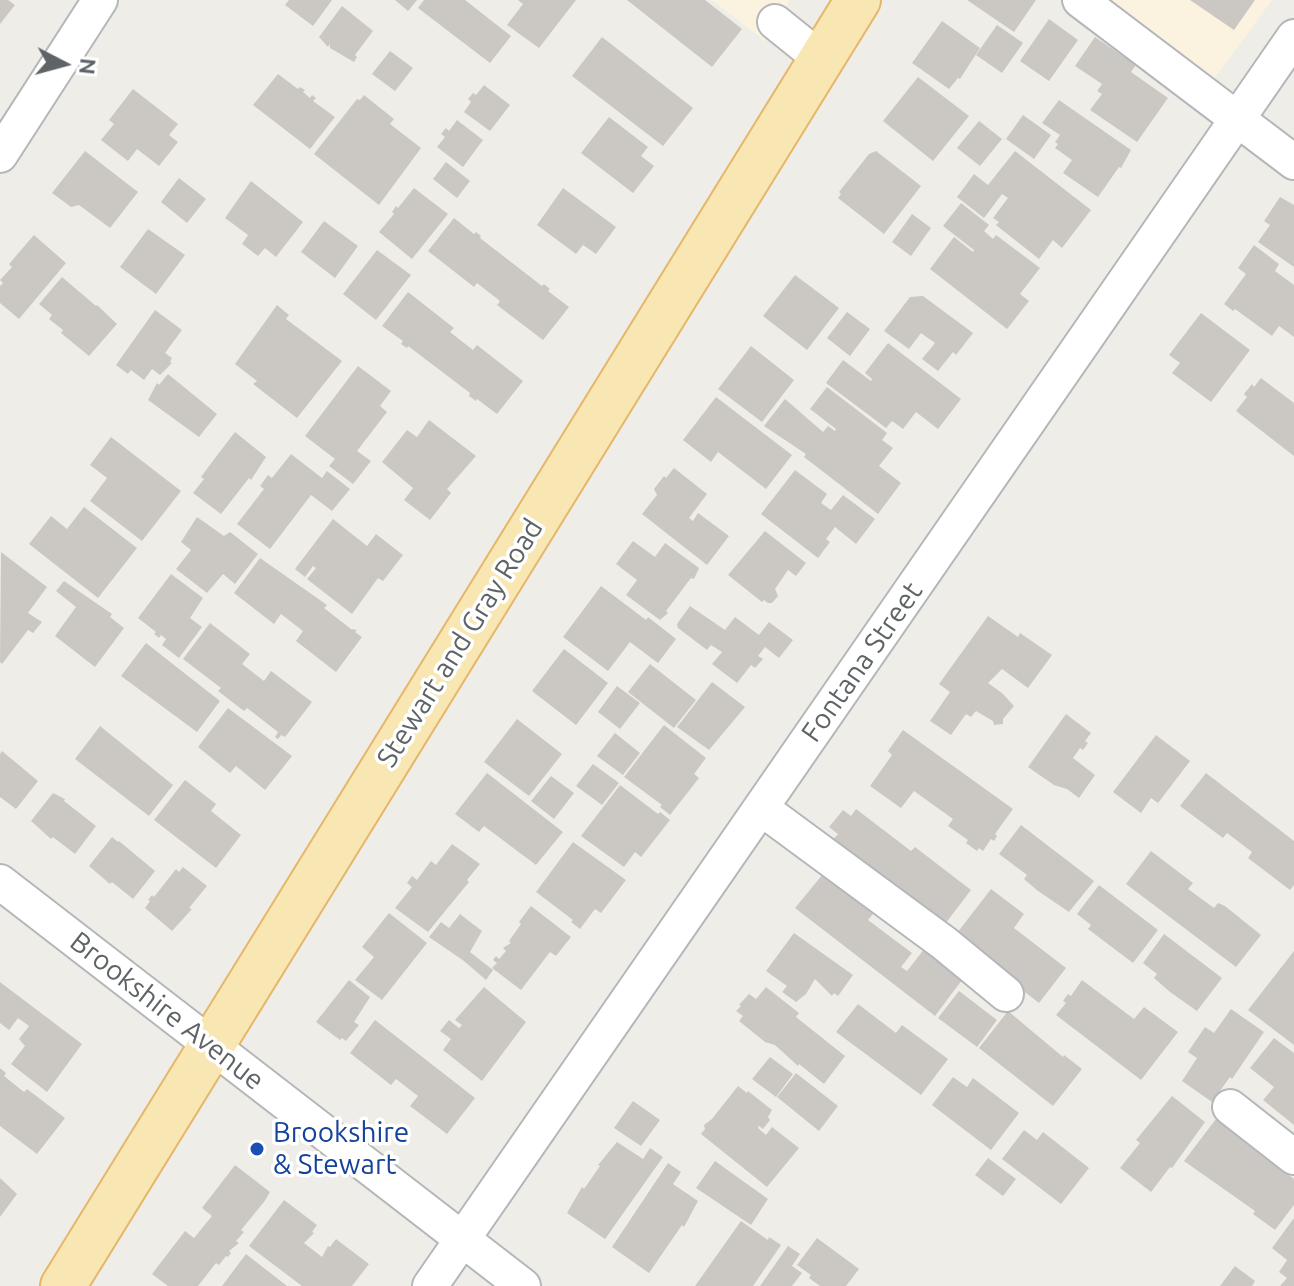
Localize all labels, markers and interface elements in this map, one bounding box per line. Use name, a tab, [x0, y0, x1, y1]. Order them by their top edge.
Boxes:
north arrow	[24, 24, 104, 104]
text: N	[75, 57, 102, 76]
street label: Stewart and Gray Road	[370, 513, 550, 773]
street label: Fontana Street	[795, 576, 929, 748]
street label: Brookshire Avenue	[63, 925, 271, 1097]
place label: Brookshire & Stewart	[273, 1116, 409, 1182]
marker: Brookshire & Stewart	[248, 1140, 266, 1158]

